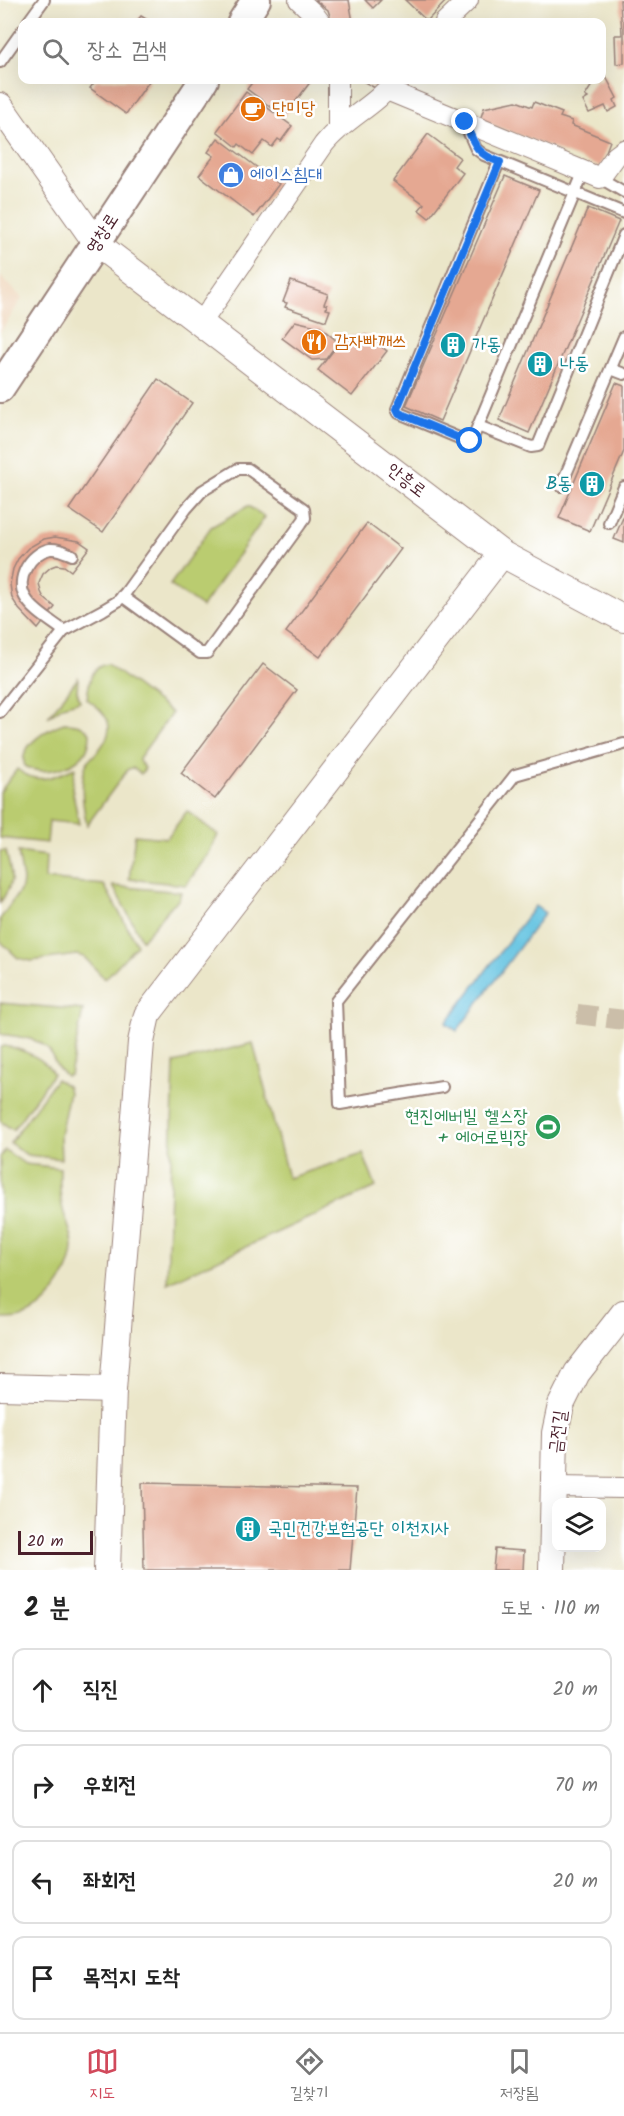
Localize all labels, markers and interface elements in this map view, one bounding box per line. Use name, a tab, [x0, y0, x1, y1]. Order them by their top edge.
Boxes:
search box	[18, 18, 606, 84]
text: 장소 검색	[87, 34, 167, 69]
icon: search	[39, 35, 72, 68]
cafe icon: 단미당	[238, 94, 268, 124]
place label: 단미당	[272, 95, 316, 124]
route end	[451, 108, 477, 134]
shop icon: 에이스침대	[216, 160, 246, 190]
place label: 에이스침대	[250, 161, 322, 190]
street label: 영창로	[79, 208, 127, 260]
restaurant icon: 감자빠깨쓰	[299, 327, 329, 357]
place label: 감자빠깨쓰	[334, 328, 406, 357]
building icon: 가동	[438, 330, 468, 360]
place label: 가동	[472, 331, 501, 360]
building icon: 나동	[525, 349, 555, 379]
place label: 나동	[560, 350, 589, 379]
route start	[456, 427, 482, 453]
street label: 안흥로	[380, 456, 432, 506]
building icon: B동	[577, 469, 607, 499]
place label: B동	[546, 470, 572, 499]
place label: 현진에버빌 헬스장 + 에어로빅장	[405, 1103, 528, 1153]
sports icon: 현진에버빌 헬스장 + 에어로빅장	[533, 1112, 563, 1142]
street label: 금전길	[542, 1408, 576, 1455]
map controls	[552, 1498, 606, 1552]
button: layers	[552, 1498, 606, 1552]
building icon: 국민건강보험공단 이천지사	[233, 1514, 263, 1544]
place label: 국민건강보험공단 이천지사	[268, 1515, 450, 1544]
scale bar	[18, 1528, 93, 1556]
text: 20 m	[27, 1529, 63, 1554]
text: 2 분	[24, 1588, 70, 1630]
text: 도보 · 110 m	[501, 1593, 600, 1625]
text: 직진	[83, 1673, 118, 1708]
icon: ahead	[26, 1674, 59, 1707]
text: 20 m	[552, 1674, 598, 1706]
text: 우회전	[83, 1769, 136, 1804]
icon: right	[26, 1770, 59, 1803]
text: 70 m	[555, 1770, 598, 1802]
text: 좌회전	[83, 1865, 136, 1900]
icon: left	[26, 1866, 59, 1899]
text: 20 m	[552, 1866, 598, 1898]
text: 목적지 도착	[83, 1961, 180, 1996]
icon: arrive	[26, 1962, 59, 1995]
tab: 지도	[86, 2045, 119, 2106]
tab: 길찾기	[290, 2045, 329, 2106]
tab: 저장됨	[500, 2045, 538, 2106]

